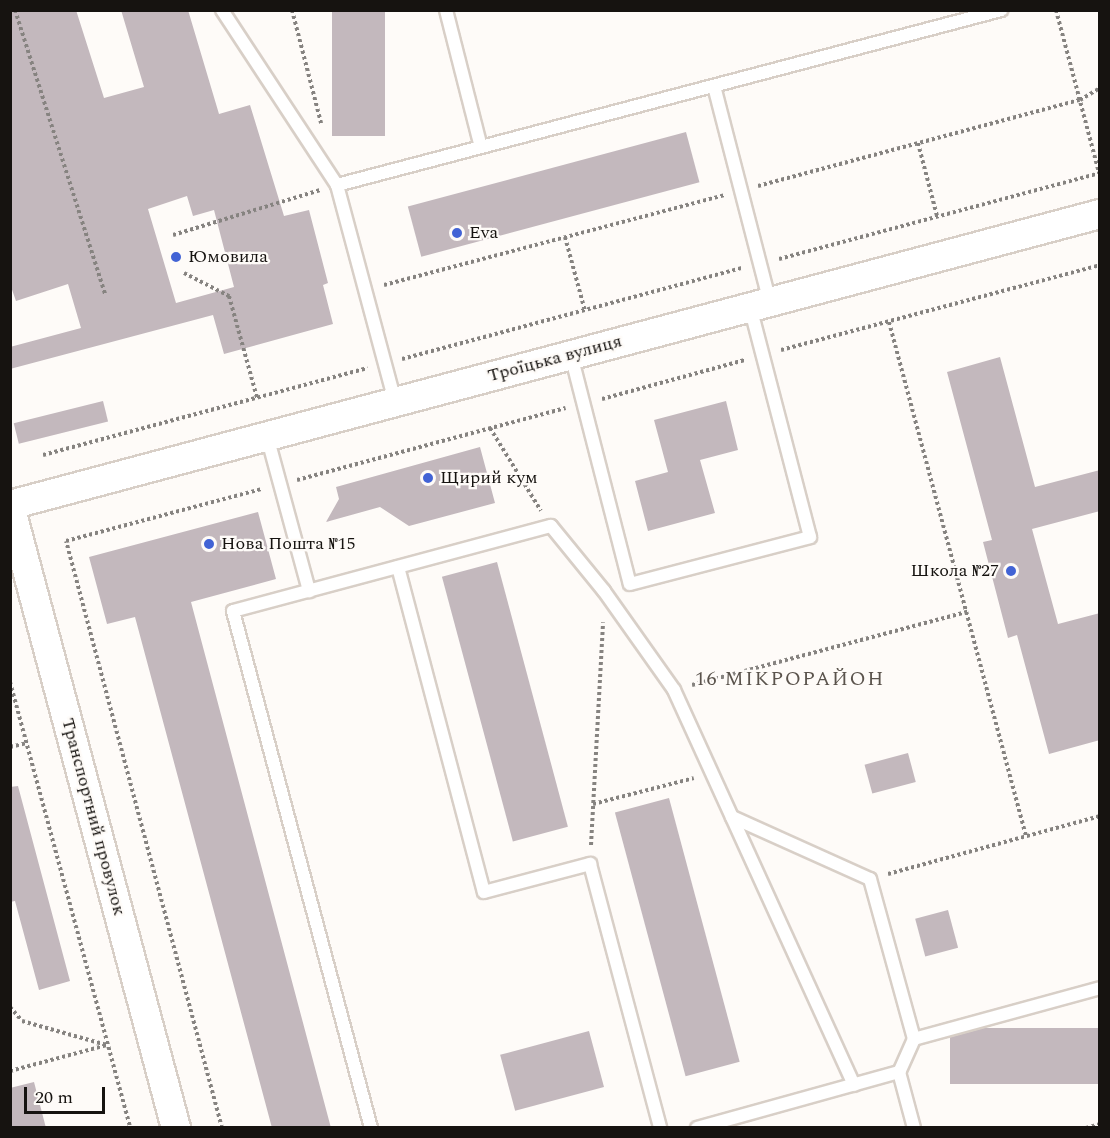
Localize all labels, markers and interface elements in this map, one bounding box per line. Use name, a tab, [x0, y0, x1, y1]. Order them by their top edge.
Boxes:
place label: Eva	[469, 222, 498, 244]
marker: Eva	[450, 226, 464, 240]
place label: Юмовила	[188, 246, 268, 268]
marker: Юмовила	[169, 250, 183, 264]
street label: Троїцька вулиця	[485, 331, 625, 387]
place label: Щирий кум	[440, 467, 538, 489]
marker: Щирий кум	[421, 471, 435, 485]
place label: Нова Пошта №15	[221, 533, 355, 555]
marker: Нова Пошта №15	[202, 537, 216, 551]
place label: Школа №27	[911, 560, 999, 582]
marker: Школа №27	[1004, 564, 1018, 578]
district label: 16 МІКРОРАЙОН	[695, 667, 885, 691]
street label: Транспортний провулок	[56, 716, 130, 918]
scale bar	[27, 1075, 108, 1113]
text: 20 m	[35, 1084, 73, 1111]

